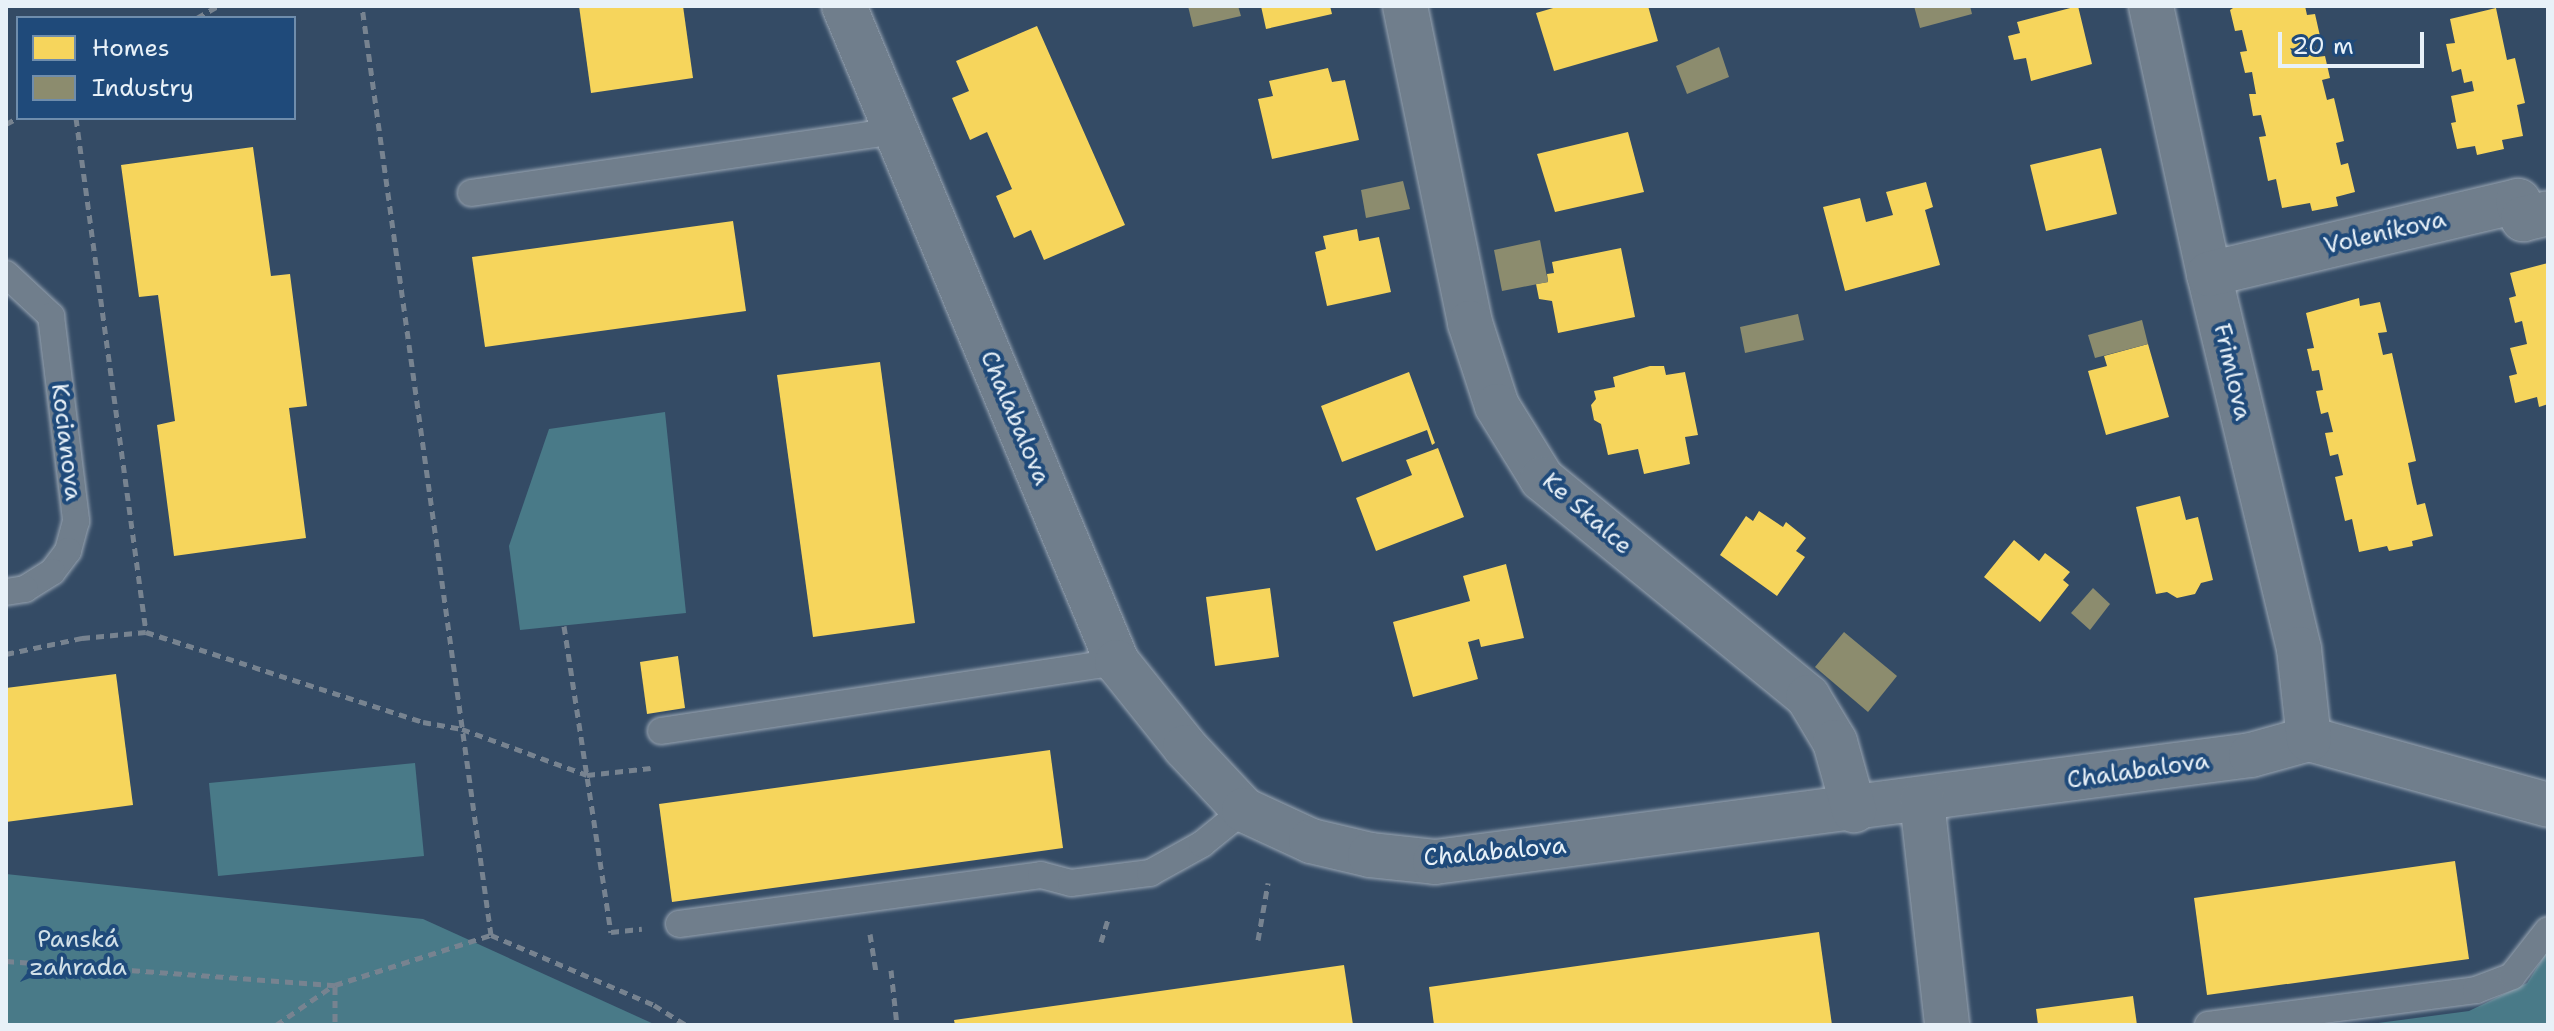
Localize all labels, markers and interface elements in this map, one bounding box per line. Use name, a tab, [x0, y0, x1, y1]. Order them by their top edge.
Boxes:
legend	[16, 16, 296, 120]
scale bar	[2282, 16, 2428, 66]
text: 20 m	[2292, 30, 2354, 62]
text: Homes	[92, 32, 170, 64]
text: Industry	[92, 72, 194, 104]
street label: Voleníkova	[2321, 205, 2449, 261]
street label: Frimlova	[2207, 321, 2257, 423]
street label: Chalabalova	[974, 346, 1056, 490]
street label: Kocianova	[45, 382, 87, 502]
street label: Ke Skalce	[1536, 467, 1638, 561]
street label: Chalabalova	[2065, 747, 2211, 795]
street label: Chalabalova	[1422, 831, 1568, 873]
park label: Panská zahrada	[29, 926, 127, 982]

